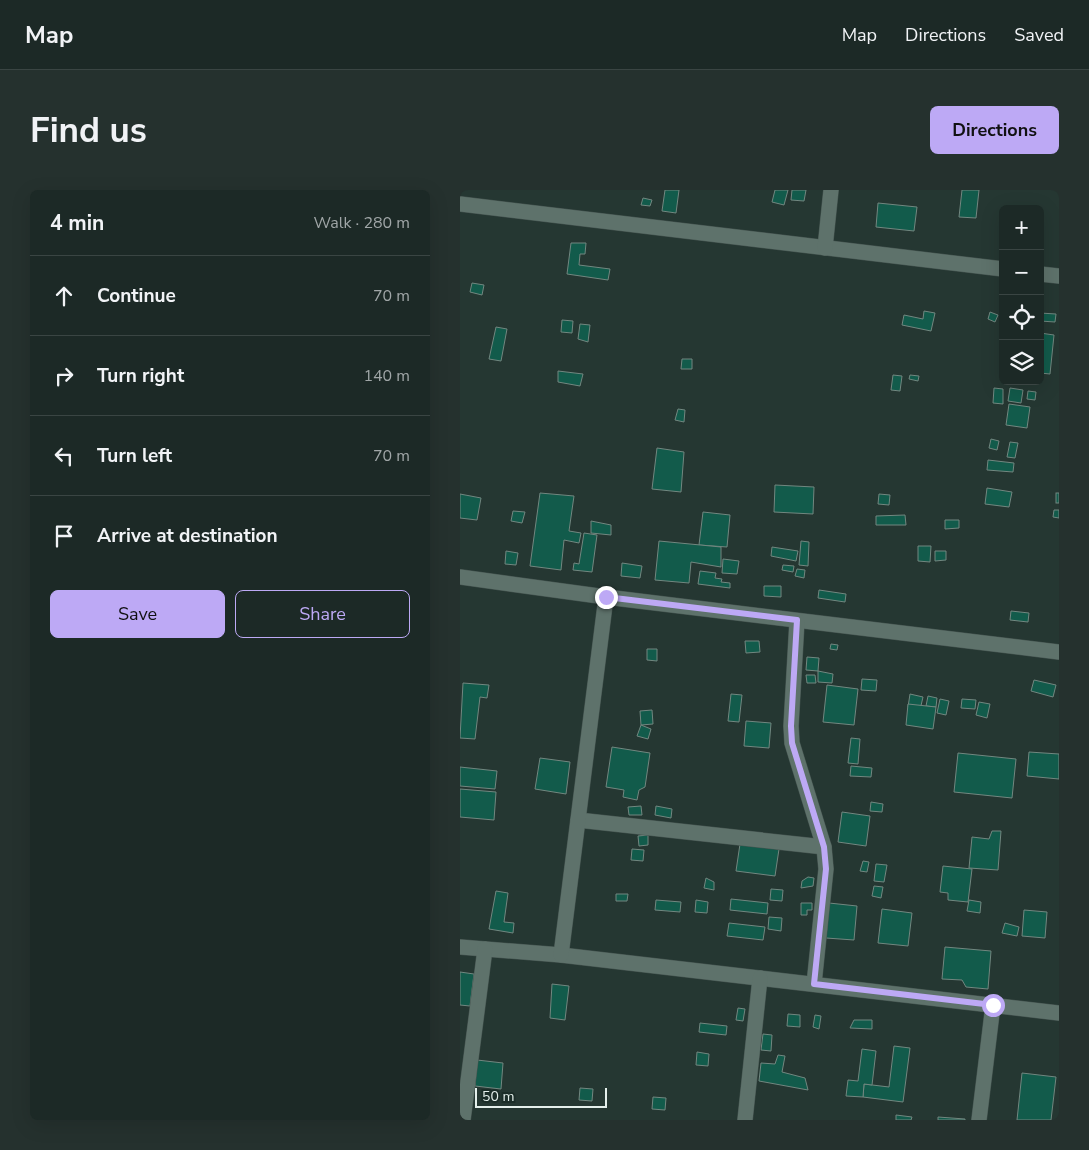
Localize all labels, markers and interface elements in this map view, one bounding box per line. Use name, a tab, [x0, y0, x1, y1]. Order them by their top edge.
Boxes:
text: Map	[25, 19, 73, 51]
text: Map	[842, 23, 877, 47]
text: Directions	[905, 23, 986, 47]
text: Saved	[1014, 23, 1064, 47]
button: Directions	[930, 106, 1059, 154]
text: Find us	[30, 107, 147, 154]
map controls	[999, 205, 1044, 385]
button: +	[999, 205, 1044, 250]
text: 4 min	[50, 209, 104, 237]
text: Walk · 280 m	[314, 212, 410, 234]
button: −	[999, 250, 1044, 295]
icon: ahead	[50, 282, 78, 310]
text: Continue	[97, 283, 176, 309]
text: 70 m	[373, 285, 410, 307]
button: locate	[999, 295, 1044, 340]
button: layers	[999, 340, 1044, 385]
icon: right	[50, 362, 78, 390]
text: Turn right	[97, 363, 184, 389]
text: 140 m	[363, 365, 410, 387]
icon: left	[50, 442, 78, 470]
text: Turn left	[97, 443, 172, 469]
text: 70 m	[373, 445, 410, 467]
icon: arrive	[50, 522, 78, 550]
text: Arrive at destination	[97, 523, 278, 549]
route end	[595, 586, 618, 609]
button: Save	[50, 590, 225, 638]
button: Share	[235, 590, 410, 638]
route start	[982, 994, 1005, 1017]
scale bar	[475, 1085, 608, 1108]
text: 50 m	[482, 1087, 514, 1106]

